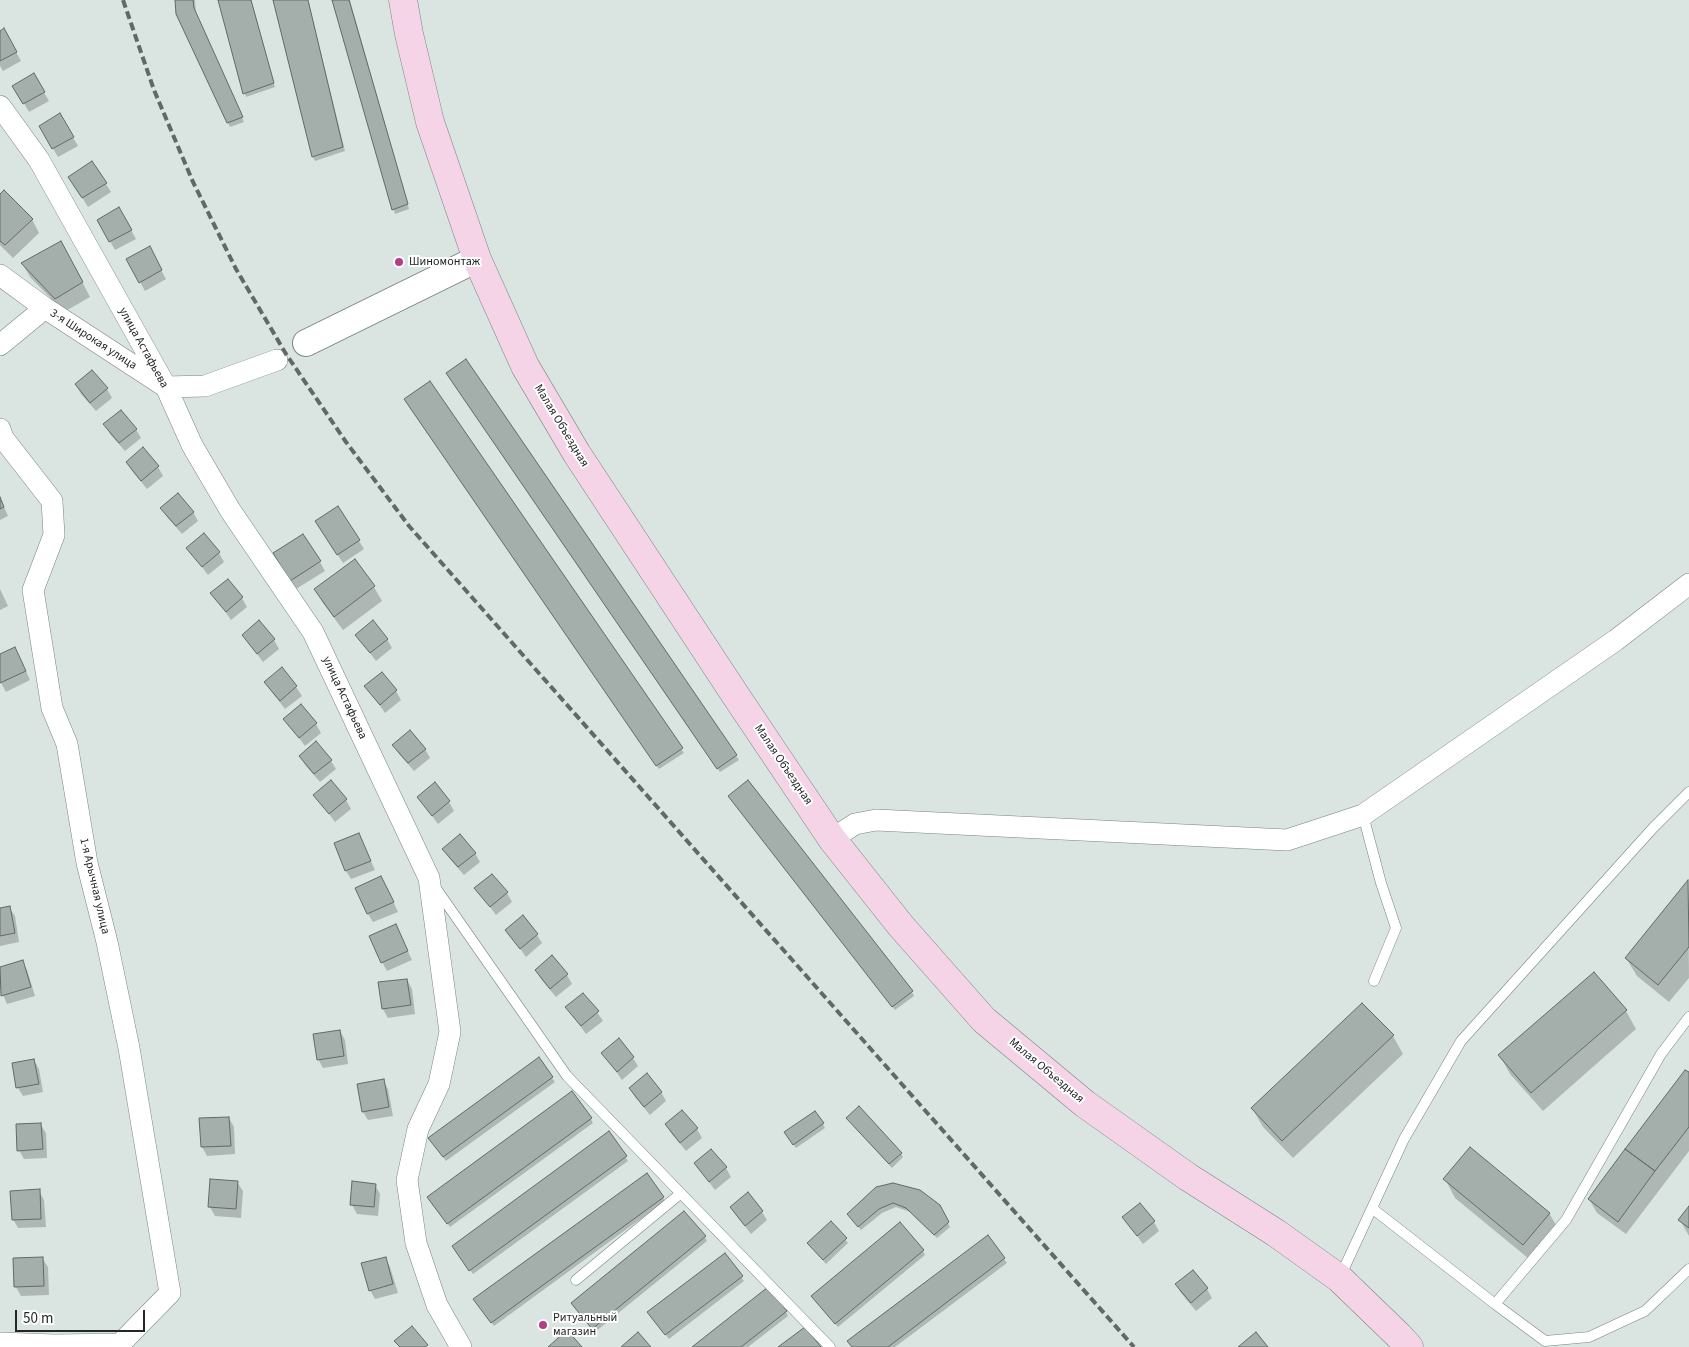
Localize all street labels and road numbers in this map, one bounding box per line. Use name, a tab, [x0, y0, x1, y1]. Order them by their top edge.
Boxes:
street label: улица Астафьева	[115, 305, 171, 391]
street label: 3-я Широкая улица	[47, 307, 139, 373]
street label: Малая Объездная	[531, 382, 591, 470]
street label: улица Астафьева	[318, 654, 370, 742]
street label: Малая Объездная	[751, 722, 815, 808]
street label: 1-я Арычная улица	[76, 836, 112, 936]
street label: Малая Объездная	[1005, 1035, 1087, 1107]

